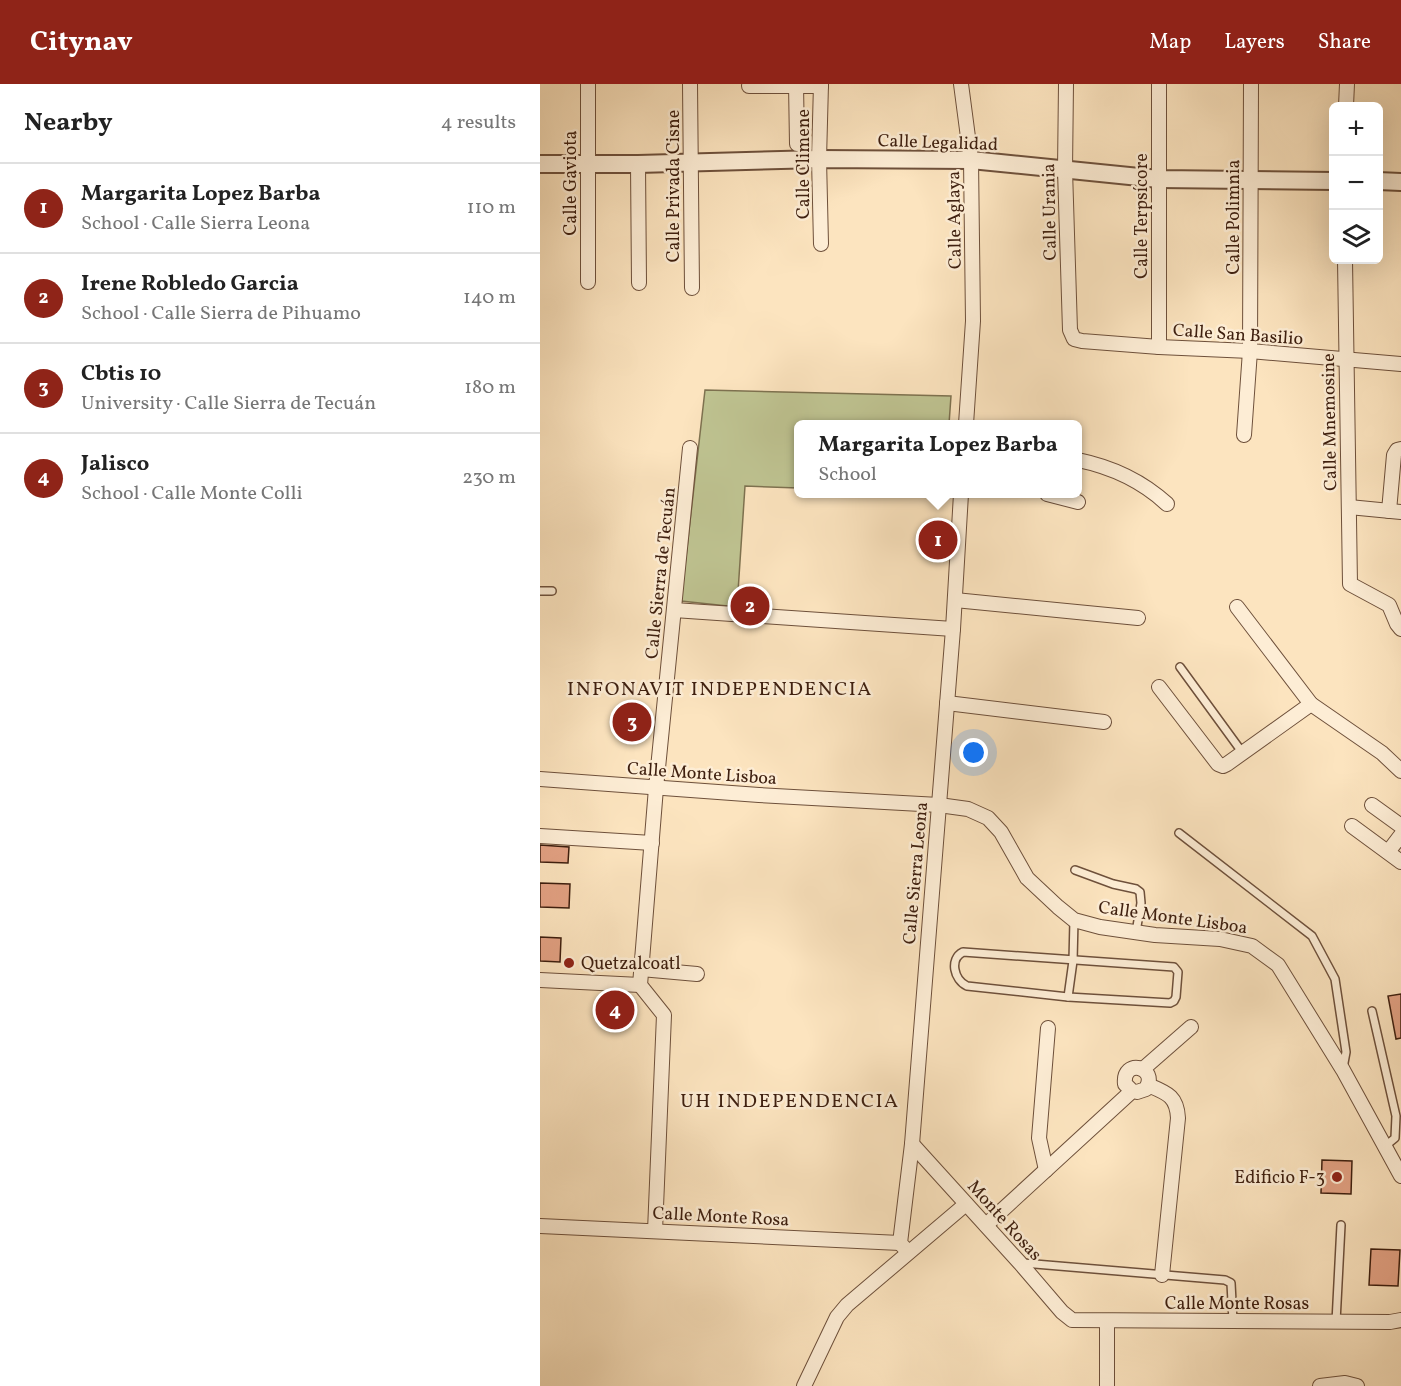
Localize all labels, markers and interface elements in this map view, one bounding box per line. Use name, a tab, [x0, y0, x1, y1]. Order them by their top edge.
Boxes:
text: Citynav	[30, 23, 133, 62]
text: Map	[1149, 28, 1191, 57]
text: Layers	[1224, 28, 1285, 57]
text: Share	[1318, 28, 1371, 57]
map controls	[1329, 102, 1383, 264]
button: +	[1329, 102, 1383, 156]
text: Nearby	[24, 105, 113, 141]
text: 4 results	[441, 109, 516, 137]
street label: Calle Climene	[792, 109, 817, 219]
street label: Calle Privada Cisne	[662, 110, 687, 262]
street label: Calle Legalidad	[877, 129, 999, 158]
street label: Calle Gaviota	[559, 130, 584, 235]
street label: Calle Terpsícore	[1130, 153, 1155, 279]
button: −	[1329, 156, 1383, 210]
street label: Calle Polimnia	[1222, 159, 1247, 274]
street label: Calle Urania	[1037, 163, 1064, 261]
street label: Calle Aglaya	[942, 171, 969, 269]
text: Margarita Lopez Barba	[81, 179, 320, 210]
text: 1	[39, 194, 48, 222]
text: 110 m	[467, 194, 516, 222]
text: School · Calle Sierra Leona	[81, 210, 310, 238]
button: layers	[1329, 210, 1383, 264]
text: Irene Robledo Garcia	[81, 269, 299, 300]
text: 2	[38, 284, 49, 312]
text: 140 m	[463, 284, 516, 312]
text: School · Calle Sierra de Pihuamo	[81, 300, 361, 328]
street label: Calle San Basilio	[1172, 318, 1304, 353]
street label: Calle Mnemosine	[1317, 353, 1344, 491]
text: Cbtis 10	[81, 359, 161, 390]
text: 3	[38, 374, 49, 402]
text: 180 m	[464, 374, 516, 402]
text: University · Calle Sierra de Tecuán	[81, 390, 376, 418]
popup	[794, 420, 1082, 498]
text: Margarita Lopez Barba	[818, 430, 1058, 461]
text: Jalisco	[81, 449, 149, 480]
text: School	[818, 461, 877, 489]
text: 4	[37, 464, 50, 492]
text: 230 m	[462, 464, 516, 492]
text: School · Calle Monte Colli	[81, 480, 302, 508]
street label: Calle Sierra de Tecuán	[640, 486, 683, 660]
pin: 1	[918, 518, 958, 562]
pin: 2	[730, 584, 770, 628]
district label: INFONAVIT INDEPENDENCIA	[567, 676, 873, 704]
pin: 3	[612, 700, 652, 744]
your location	[959, 738, 988, 767]
street label: Calle Monte Lisboa	[626, 757, 778, 792]
street label: Calle Sierra Leona	[898, 801, 935, 945]
street label: Calle Monte Lisboa	[1097, 896, 1249, 941]
place label: Quetzalcoatl	[581, 952, 681, 977]
marker: Quetzalcoatl	[562, 956, 576, 970]
pin: 4	[596, 988, 634, 1032]
district label: UH INDEPENDENCIA	[680, 1088, 900, 1116]
place label: Edificio F-3	[1234, 1166, 1325, 1191]
marker: Edificio F-3	[1330, 1170, 1344, 1184]
street label: Monte Rosas	[961, 1175, 1047, 1267]
street label: Calle Monte Rosa	[652, 1201, 790, 1234]
street label: Calle Monte Rosas	[1165, 1292, 1309, 1317]

